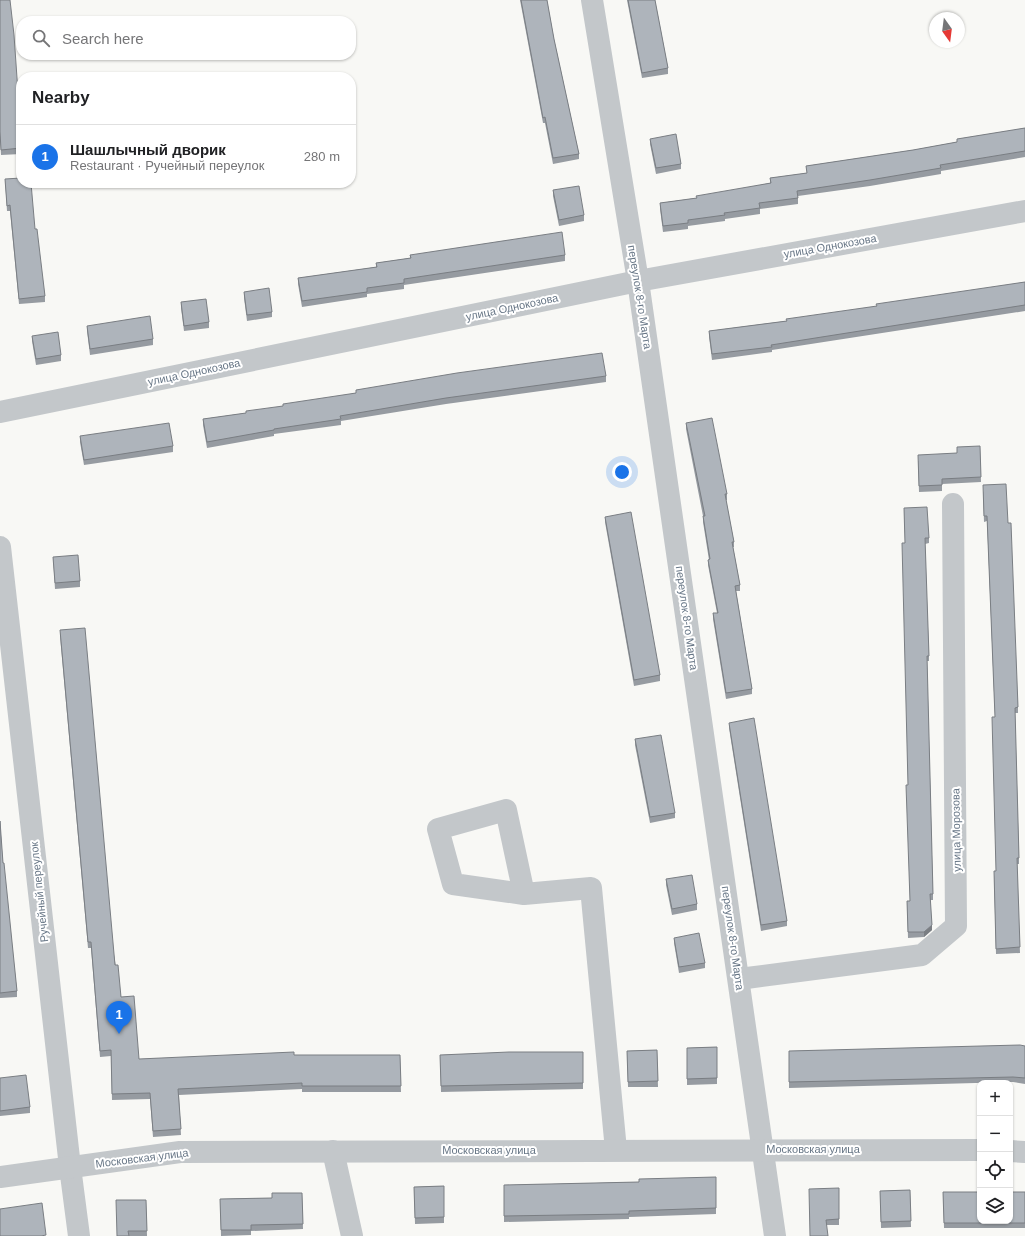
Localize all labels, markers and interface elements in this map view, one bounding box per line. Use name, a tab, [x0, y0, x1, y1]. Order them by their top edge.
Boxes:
north arrow	[929, 12, 965, 48]
search box	[16, 16, 356, 60]
icon: search	[30, 27, 52, 49]
text: Search here	[62, 30, 144, 47]
text: Nearby	[32, 88, 90, 107]
text: Шашлычный дворик	[70, 141, 226, 158]
text: 1	[41, 149, 49, 164]
text: 280 m	[304, 149, 340, 164]
text: Restaurant · Ручейный переулок	[70, 158, 264, 173]
street label: улица Однокозова	[783, 232, 878, 260]
street label: переулок 8-го Марта	[626, 244, 654, 351]
street label: улица Однокозова	[465, 291, 560, 323]
street label: улица Однокозова	[147, 356, 242, 388]
your location	[612, 462, 632, 482]
street label: переулок 8-го Марта	[674, 565, 700, 672]
street label: улица Морозова	[949, 787, 963, 872]
street label: Ручейный переулок	[28, 841, 50, 943]
street label: переулок 8-го Марта	[720, 885, 746, 992]
pin: 1	[106, 1001, 132, 1034]
map controls	[977, 1080, 1013, 1224]
button: +	[977, 1080, 1013, 1116]
button: −	[977, 1116, 1013, 1152]
street label: Московская улица	[766, 1143, 861, 1155]
street label: Московская улица	[442, 1144, 537, 1156]
street label: Московская улица	[95, 1146, 190, 1170]
button: locate	[977, 1152, 1013, 1188]
button: layers	[977, 1188, 1013, 1224]

